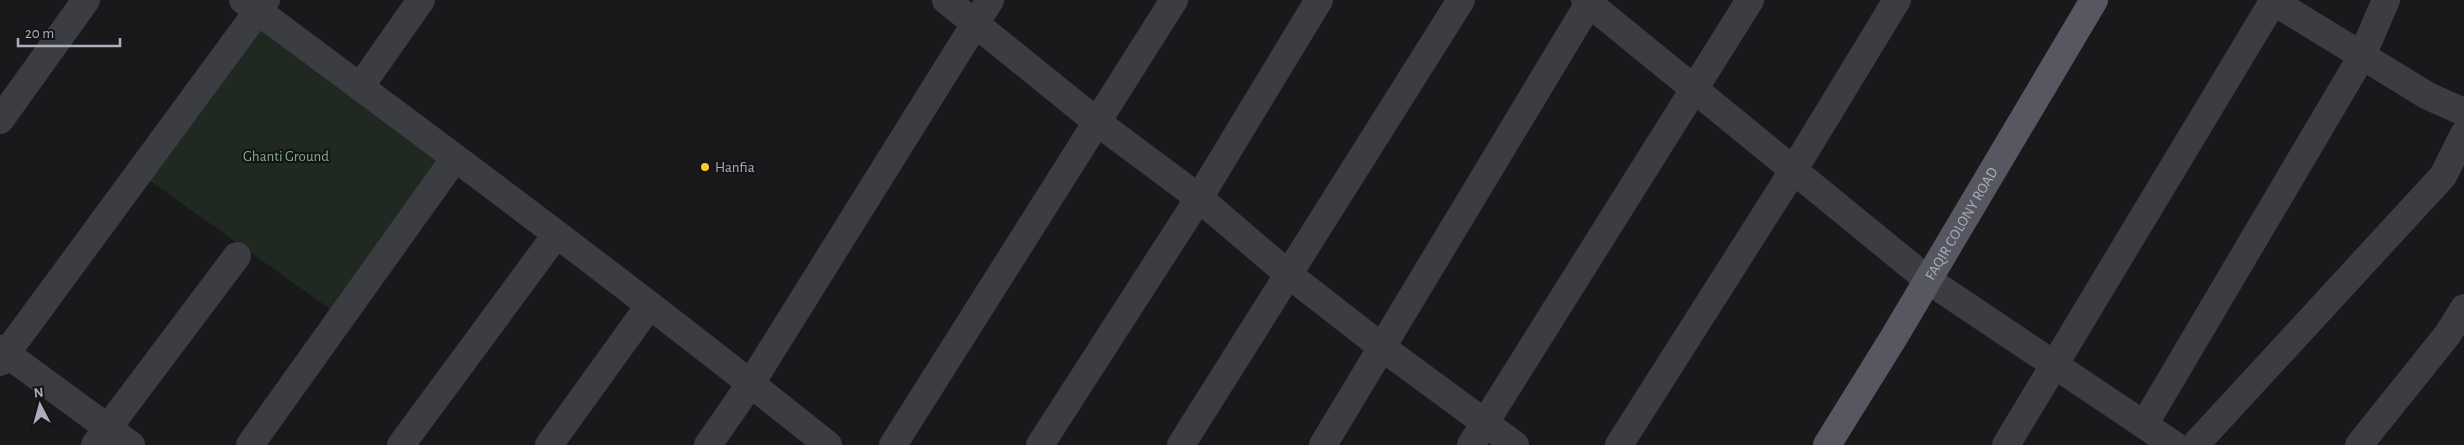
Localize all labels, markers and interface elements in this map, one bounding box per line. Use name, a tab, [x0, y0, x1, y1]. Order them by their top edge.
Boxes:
scale bar	[18, 15, 120, 47]
text: 20 m	[25, 26, 54, 41]
park label: Ghanti Ground	[243, 149, 329, 164]
place label: Hanfia	[715, 160, 755, 175]
marker: Hanfia	[699, 161, 711, 173]
street label: FAQIR COLONY ROAD	[1923, 165, 2001, 283]
north arrow	[15, 380, 65, 430]
text: N	[33, 386, 44, 401]

